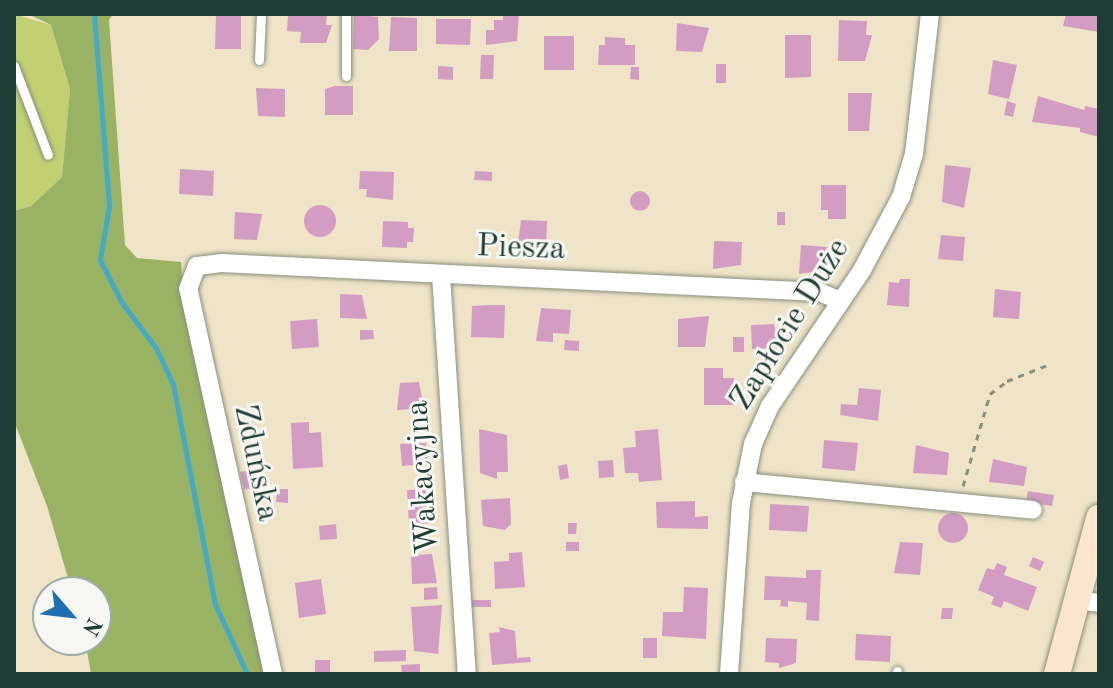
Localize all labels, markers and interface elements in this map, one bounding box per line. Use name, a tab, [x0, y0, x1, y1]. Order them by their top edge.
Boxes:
street label: Piesza	[476, 228, 566, 270]
street label: Zapłocie Duże	[723, 232, 859, 418]
street label: Wakacyjna	[399, 399, 449, 555]
street label: Zduńska	[224, 401, 286, 525]
north arrow	[32, 576, 112, 656]
text: N	[78, 614, 105, 639]

